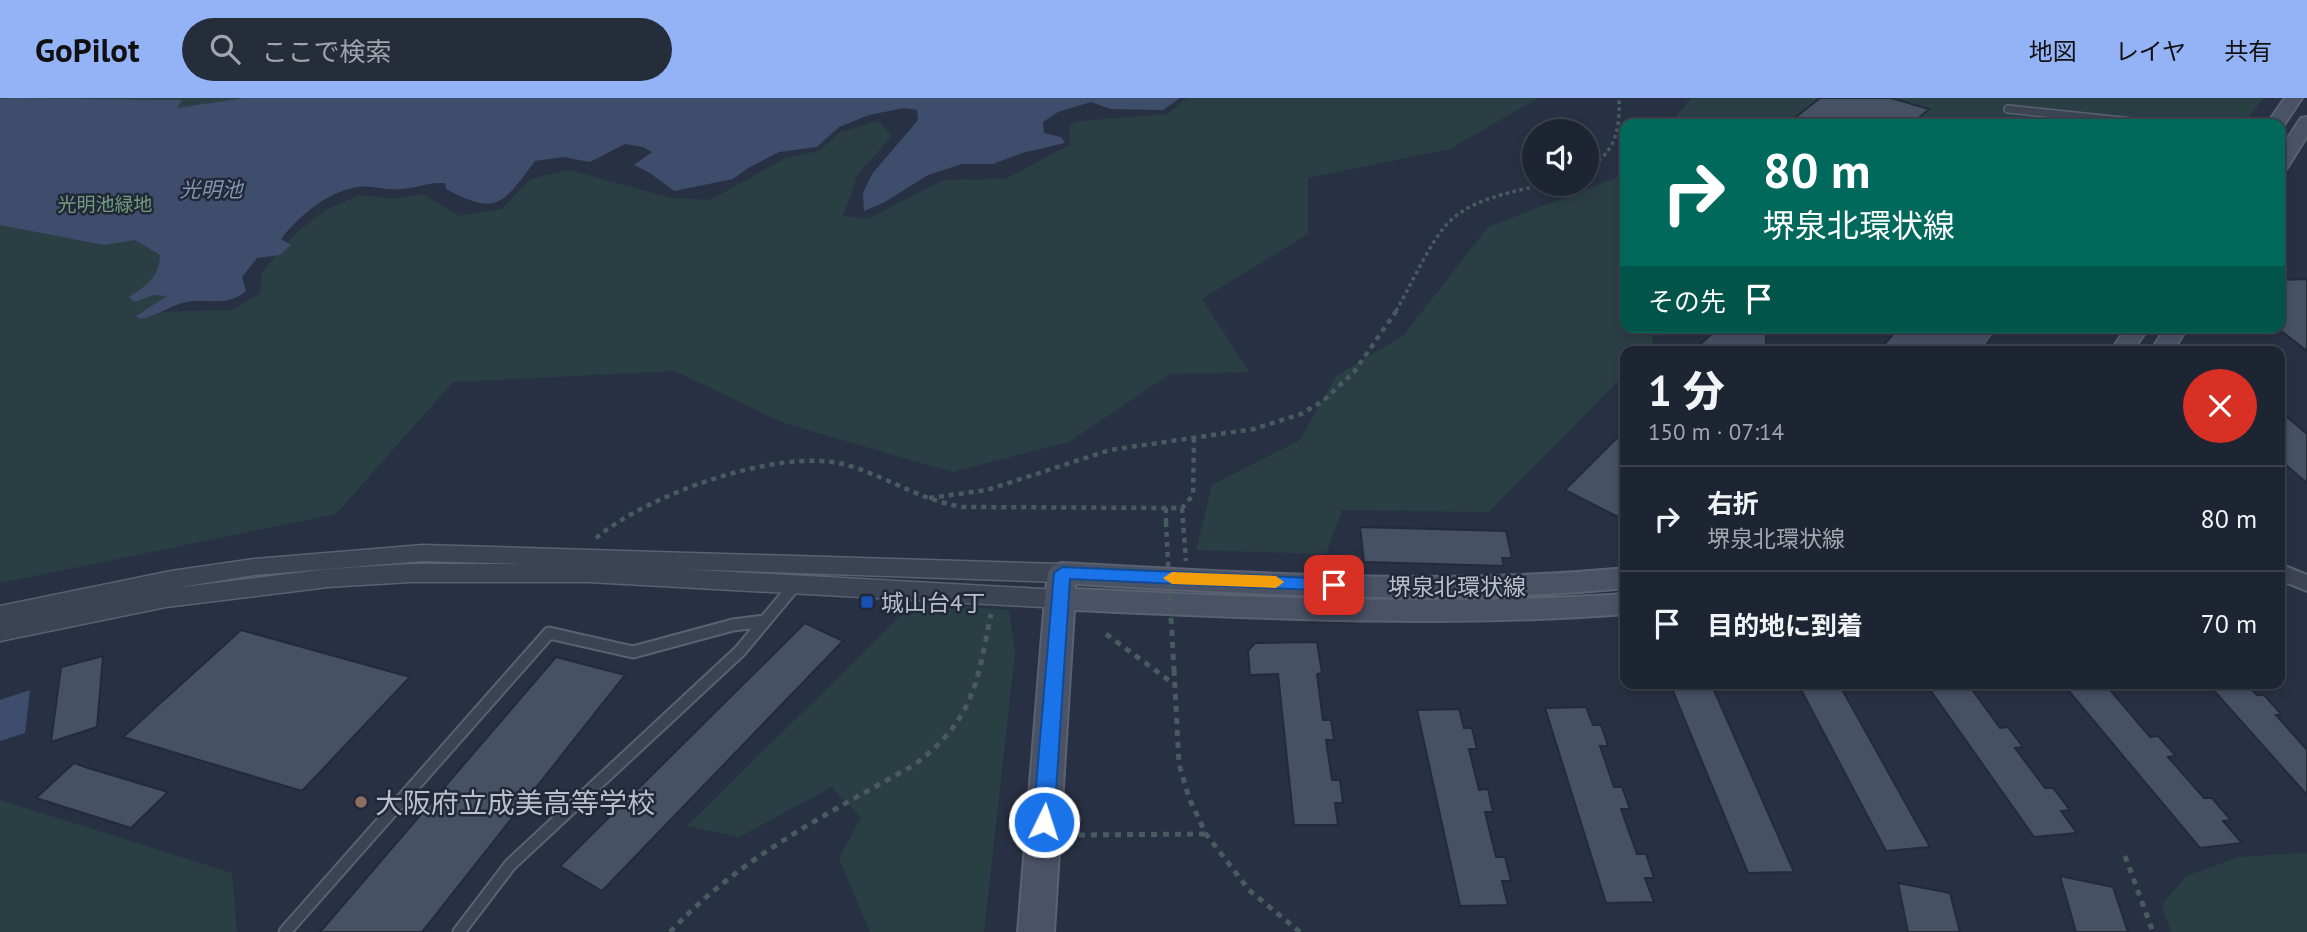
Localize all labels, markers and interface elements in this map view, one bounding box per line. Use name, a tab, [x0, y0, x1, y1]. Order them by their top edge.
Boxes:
search box	[182, 18, 672, 81]
text: GoPilot	[35, 28, 140, 71]
icon: search	[206, 30, 244, 68]
text: ここで検索	[262, 35, 392, 68]
text: 地図	[2029, 36, 2077, 67]
text: レイヤ	[2115, 36, 2186, 67]
text: 共有	[2224, 36, 2272, 67]
map controls	[1522, 119, 1599, 196]
button: sound	[1522, 119, 1599, 196]
text: 80 m	[1763, 138, 1870, 202]
icon: right	[1648, 147, 1739, 238]
water label: 光明池	[180, 176, 244, 203]
park label: 光明池緑地	[57, 192, 153, 216]
text: 堺泉北環状線	[1763, 204, 1955, 246]
icon: arrive	[1740, 280, 1778, 318]
text: その先	[1648, 285, 1726, 318]
text: 1 分	[1648, 363, 1724, 418]
button: close	[2183, 369, 2257, 443]
text: 150 m · 07:14	[1648, 417, 1784, 446]
text: 右折	[1707, 487, 1759, 520]
icon: right	[1648, 500, 1686, 538]
text: 80 m	[2201, 502, 2257, 535]
text: 堺泉北環状線	[1707, 524, 1845, 553]
pin	[1304, 555, 1364, 615]
icon: arrive	[1315, 566, 1353, 604]
street label: 堺泉北環状線	[1388, 572, 1526, 601]
place label: 城山台4丁	[881, 588, 986, 617]
marker: 城山台4丁	[859, 594, 875, 610]
icon: arrive	[1648, 605, 1686, 643]
text: 70 m	[2201, 607, 2257, 640]
text: 目的地に到着	[1707, 609, 1863, 642]
place label: 大阪府立成美高等学校	[375, 784, 655, 821]
position arrow	[1007, 785, 1081, 859]
marker: 大阪府立成美高等学校	[353, 794, 369, 810]

